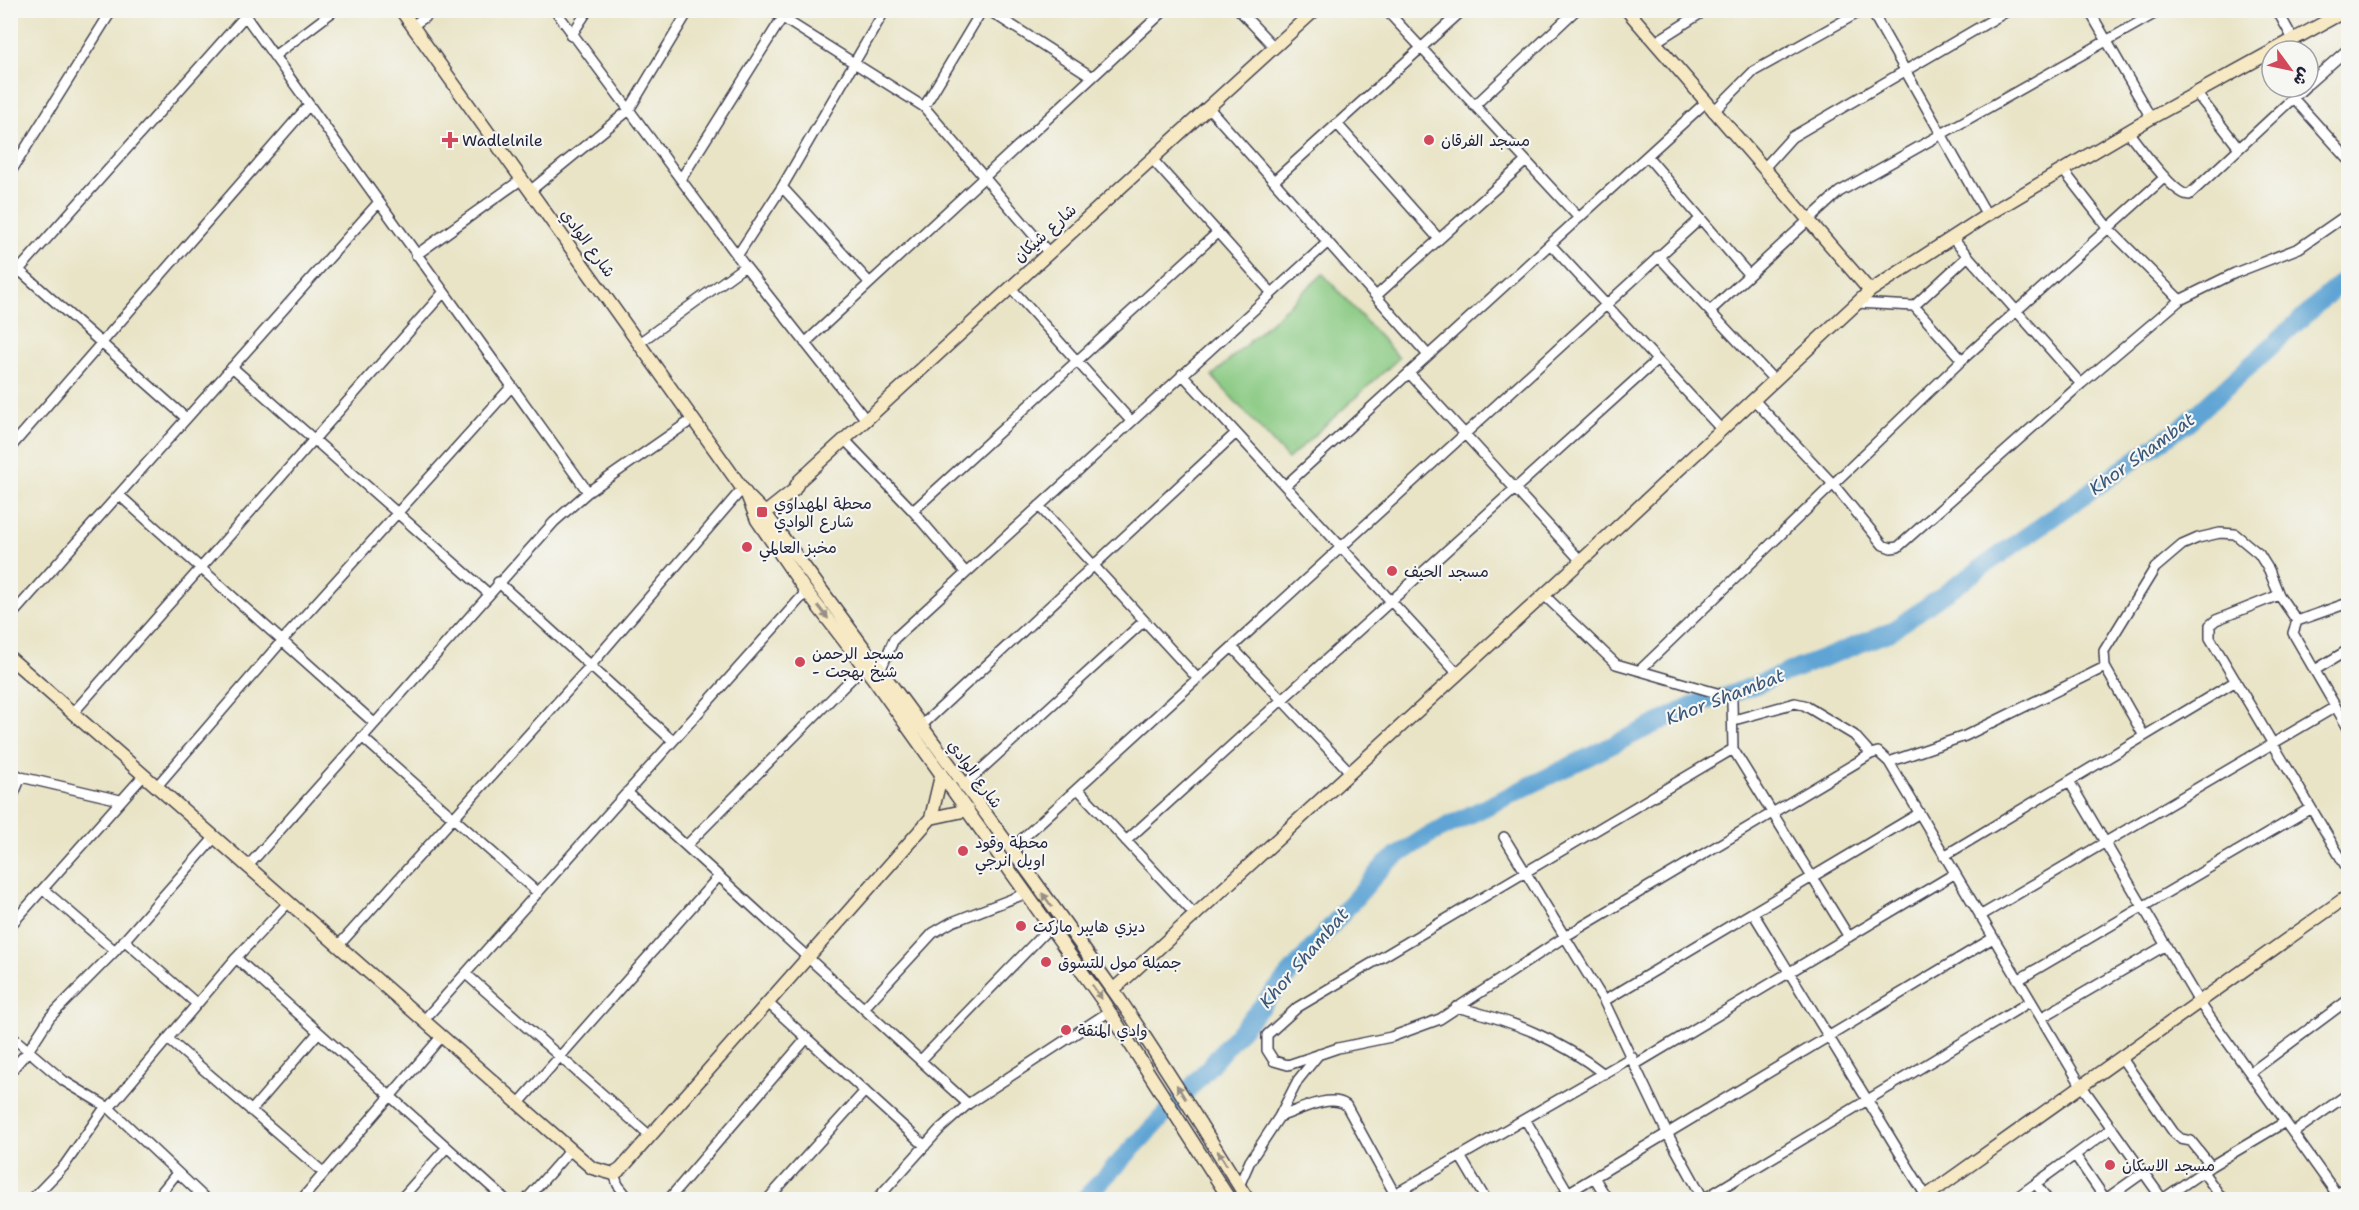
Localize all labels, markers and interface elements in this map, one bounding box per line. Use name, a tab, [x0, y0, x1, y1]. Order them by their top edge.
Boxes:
north arrow	[2260, 39, 2320, 99]
text: ش	[2289, 64, 2316, 90]
place label: Wadlelnile	[462, 130, 543, 151]
place label: مسجد الفرقان	[1441, 130, 1530, 151]
marker: Wadlelnile	[443, 133, 457, 147]
marker: مسجد الفرقان	[1422, 133, 1436, 147]
street label: شارع شيكان	[1009, 199, 1082, 268]
street label: شارع الوادي	[555, 205, 620, 282]
water label: Khor Shambat	[2084, 407, 2200, 501]
place label: محطة المهداوي شارع الوادي	[774, 493, 872, 533]
marker: محطة المهداوي شارع الوادي	[755, 505, 769, 519]
place label: مخبز العالمي	[759, 537, 837, 562]
marker: مخبز العالمي	[740, 540, 754, 554]
place label: مسجد الحيف	[1404, 561, 1489, 582]
marker: مسجد الحيف	[1385, 564, 1399, 578]
one-way arrow	[816, 605, 828, 620]
place label: مسجد الرحمن - شيخ بهجت	[812, 643, 904, 682]
marker: مسجد الرحمن - شيخ بهجت	[793, 655, 807, 669]
water label: Khor Shambat	[1662, 663, 1788, 731]
street label: شارع الوادي	[942, 736, 1007, 813]
place label: محطة وقود اويل انرجي	[975, 832, 1048, 875]
marker: محطة وقود اويل انرجي	[956, 844, 970, 858]
one-way arrow	[1041, 892, 1053, 908]
water label: Khor Shambat	[1254, 903, 1354, 1013]
place label: ديزي هايبر ماركت	[1033, 916, 1146, 938]
marker: ديزي هايبر ماركت	[1014, 919, 1028, 933]
place label: جميلة مول للتسوق	[1058, 952, 1182, 973]
marker: جميلة مول للتسوق	[1039, 955, 1053, 969]
one-way arrow	[1091, 983, 1103, 999]
place label: وادي المنقة	[1078, 1020, 1148, 1042]
marker: وادي المنقة	[1059, 1023, 1073, 1037]
one-way arrow	[1175, 1084, 1186, 1100]
one-way arrow	[1216, 1150, 1227, 1166]
place label: مسجد الاسكان	[2122, 1155, 2215, 1176]
marker: مسجد الاسكان	[2103, 1158, 2117, 1172]

